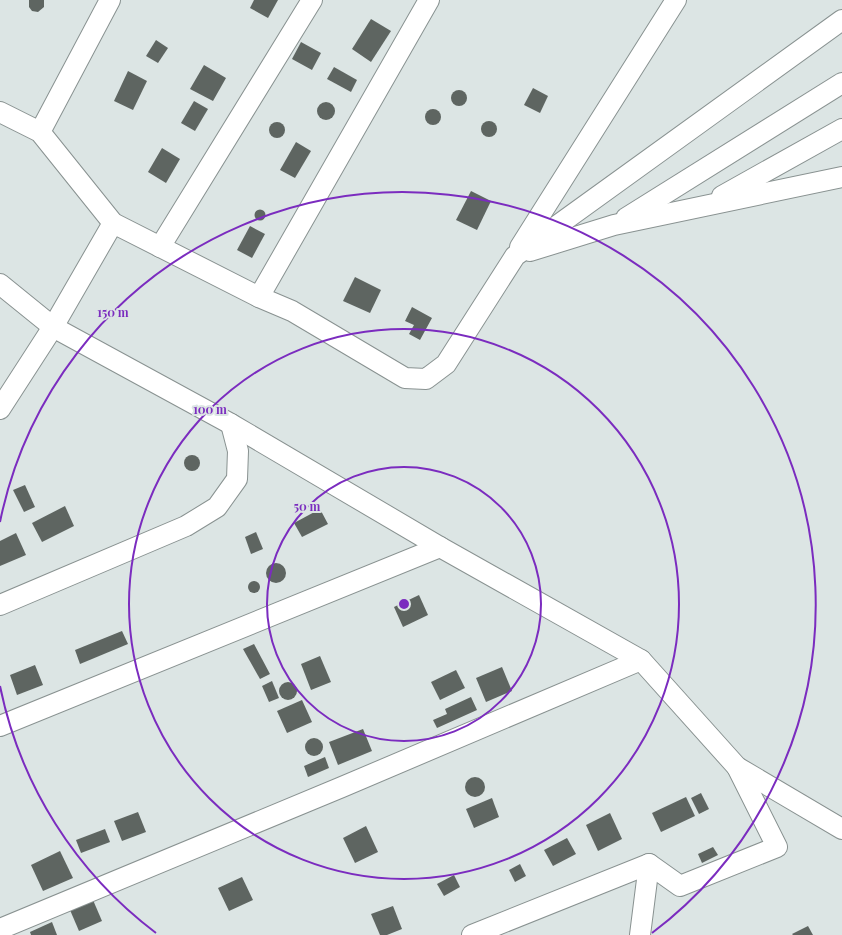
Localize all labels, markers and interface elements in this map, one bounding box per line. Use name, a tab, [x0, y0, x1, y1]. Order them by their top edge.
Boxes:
text: 150 m	[97, 304, 129, 320]
text: 100 m	[193, 401, 227, 417]
text: 50 m	[294, 498, 321, 514]
centre of rings	[397, 597, 411, 611]

